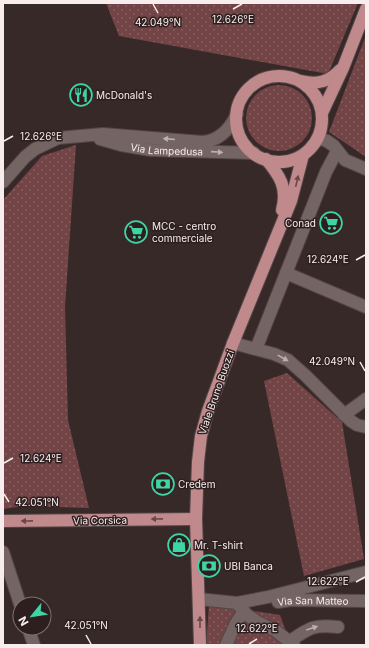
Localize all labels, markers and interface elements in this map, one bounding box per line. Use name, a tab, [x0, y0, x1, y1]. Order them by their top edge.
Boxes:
text: 12.626°E	[212, 13, 254, 25]
text: 42.049°N	[135, 16, 181, 28]
restaurant icon: McDonald's	[68, 82, 94, 108]
place label: McDonald's	[96, 89, 152, 101]
text: 12.626°E	[20, 130, 62, 142]
one-way arrow	[163, 136, 175, 142]
street label: Via Lampedusa	[130, 141, 203, 158]
one-way arrow	[211, 149, 223, 156]
one-way arrow	[294, 175, 300, 187]
supermarket icon: Conad	[318, 210, 344, 236]
place label: Conad	[285, 217, 316, 229]
supermarket icon: MCC - centro commerciale	[123, 219, 149, 245]
place label: MCC - centro commerciale	[152, 220, 216, 244]
text: 12.624°E	[307, 253, 349, 265]
street label: Viale Bruno Buozzi	[196, 348, 236, 436]
one-way arrow	[278, 355, 289, 361]
text: 42.049°N	[309, 355, 355, 367]
text: 12.624°E	[20, 452, 62, 464]
bank icon: Credem	[150, 471, 176, 497]
place label: Credem	[178, 478, 215, 490]
text: 42.051°N	[15, 496, 59, 508]
street label: Via Corsica	[73, 514, 127, 526]
one-way arrow	[150, 516, 163, 522]
one-way arrow	[20, 518, 33, 524]
shop icon: Mr. T-shirt	[166, 532, 192, 558]
place label: Mr. T-shirt	[194, 539, 244, 551]
bank icon: UBI Banca	[196, 553, 222, 579]
place label: UBI Banca	[224, 560, 273, 572]
text: 12.622°E	[307, 575, 349, 587]
street label: Via San Matteo	[276, 594, 349, 608]
north arrow	[12, 596, 52, 636]
text: N	[15, 614, 31, 628]
one-way arrow	[197, 615, 203, 628]
text: 42.051°N	[64, 619, 108, 631]
text: 12.622°E	[236, 622, 278, 634]
one-way arrow	[307, 625, 319, 631]

